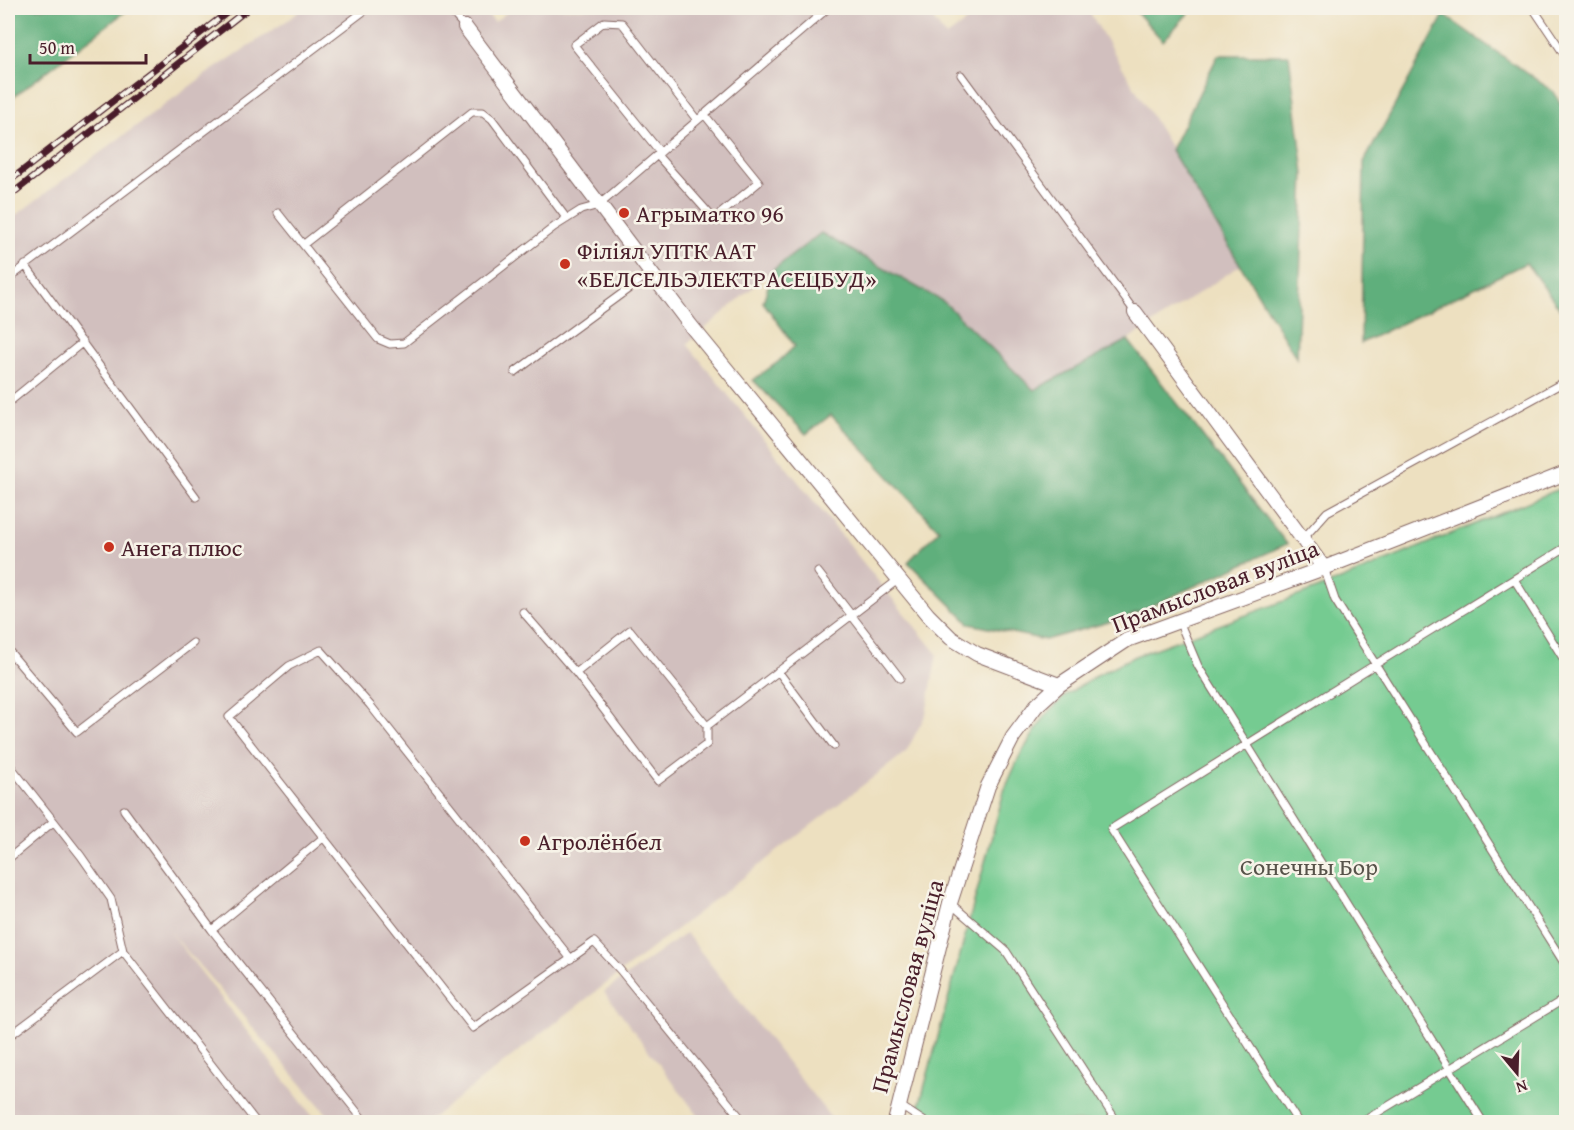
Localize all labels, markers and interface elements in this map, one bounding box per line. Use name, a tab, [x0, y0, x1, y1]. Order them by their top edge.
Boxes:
scale bar	[30, 27, 146, 65]
text: 50 m	[39, 34, 75, 61]
place label: Агрыматко 96	[636, 196, 784, 231]
marker: Агрыматко 96	[617, 206, 631, 220]
place label: Філіял УПТК ААТ «БЕЛСЕЛЬЭЛЕКТРАСЕЦБУД»	[577, 233, 877, 296]
marker: Філіял УПТК ААТ «БЕЛСЕЛЬЭЛЕКТРАСЕЦБУД»	[558, 257, 572, 271]
place label: Анега плюс	[121, 530, 243, 565]
street label: Прамысловая вуліца	[1106, 530, 1324, 642]
marker: Анега плюс	[102, 540, 116, 554]
place label: Агролёнбел	[537, 824, 662, 859]
marker: Агролёнбел	[518, 834, 532, 848]
park label: Сонечны Бор	[1240, 849, 1378, 884]
street label: Прамысловая вуліца	[862, 875, 952, 1097]
north arrow	[1487, 1043, 1547, 1103]
text: N	[1513, 1074, 1531, 1100]

